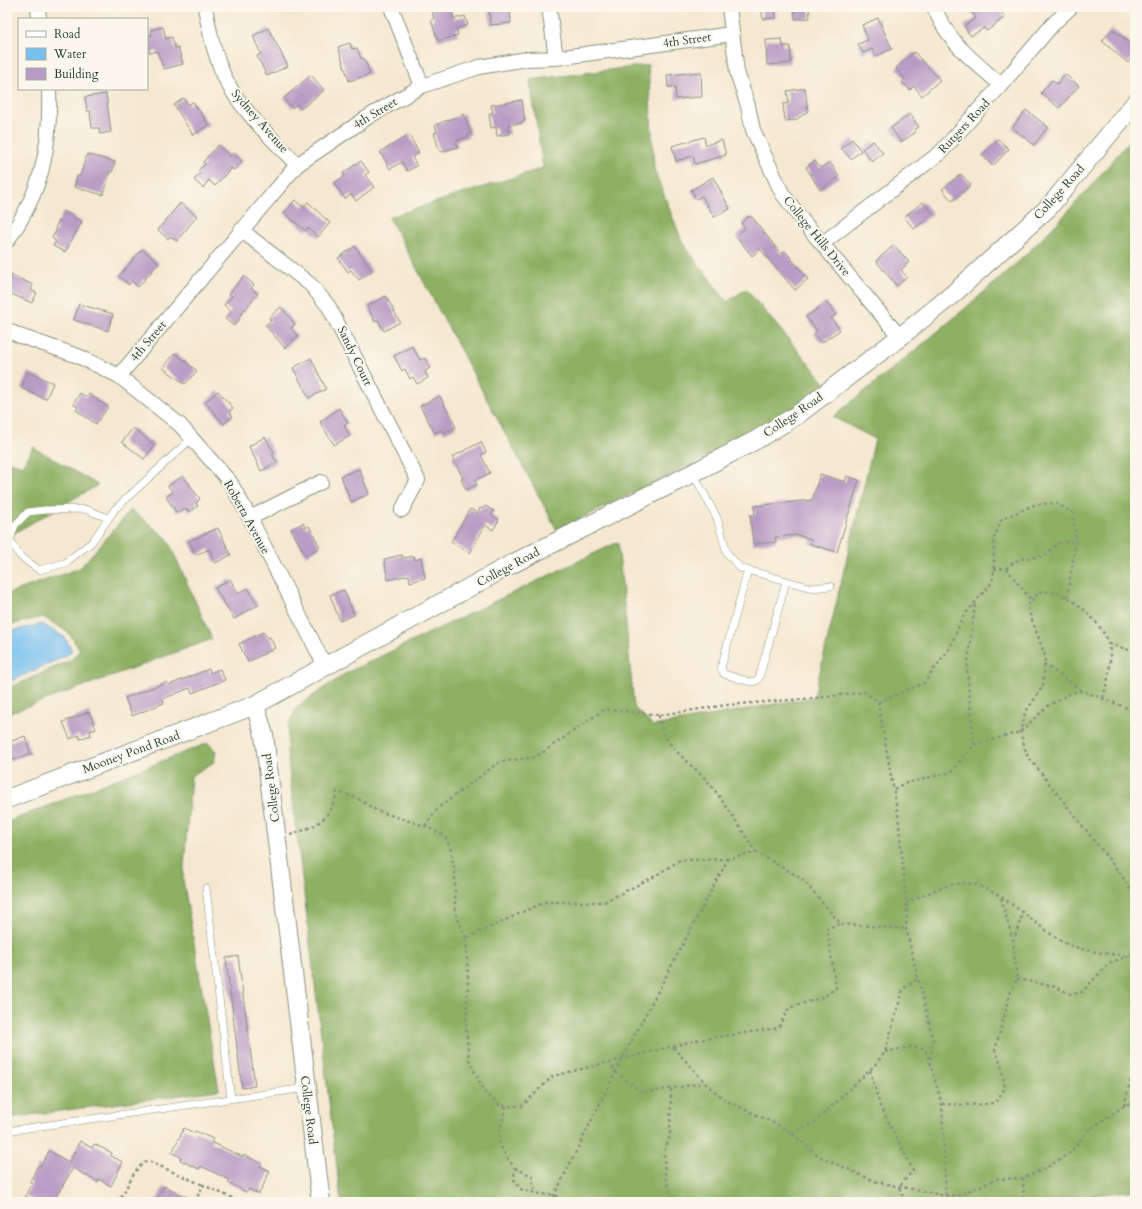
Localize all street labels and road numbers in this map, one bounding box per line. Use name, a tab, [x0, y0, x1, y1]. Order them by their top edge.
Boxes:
street label: 4th Street	[662, 29, 712, 51]
street label: Sydney Avenue	[228, 86, 292, 156]
street label: 4th Street	[350, 94, 400, 132]
street label: Rutgers Road	[935, 95, 994, 157]
street label: College Road	[1030, 161, 1088, 223]
street label: College Hills Drive	[780, 193, 854, 279]
street label: 4th Street	[126, 317, 170, 365]
street label: Sandy Court	[334, 324, 376, 389]
street label: College Road	[760, 389, 827, 441]
street label: Roberta Avenue	[220, 477, 274, 557]
street label: College Road	[474, 543, 543, 590]
street label: Mooney Pond Road	[80, 727, 182, 777]
street label: College Road	[259, 752, 283, 823]
street label: College Road	[297, 1075, 321, 1146]

